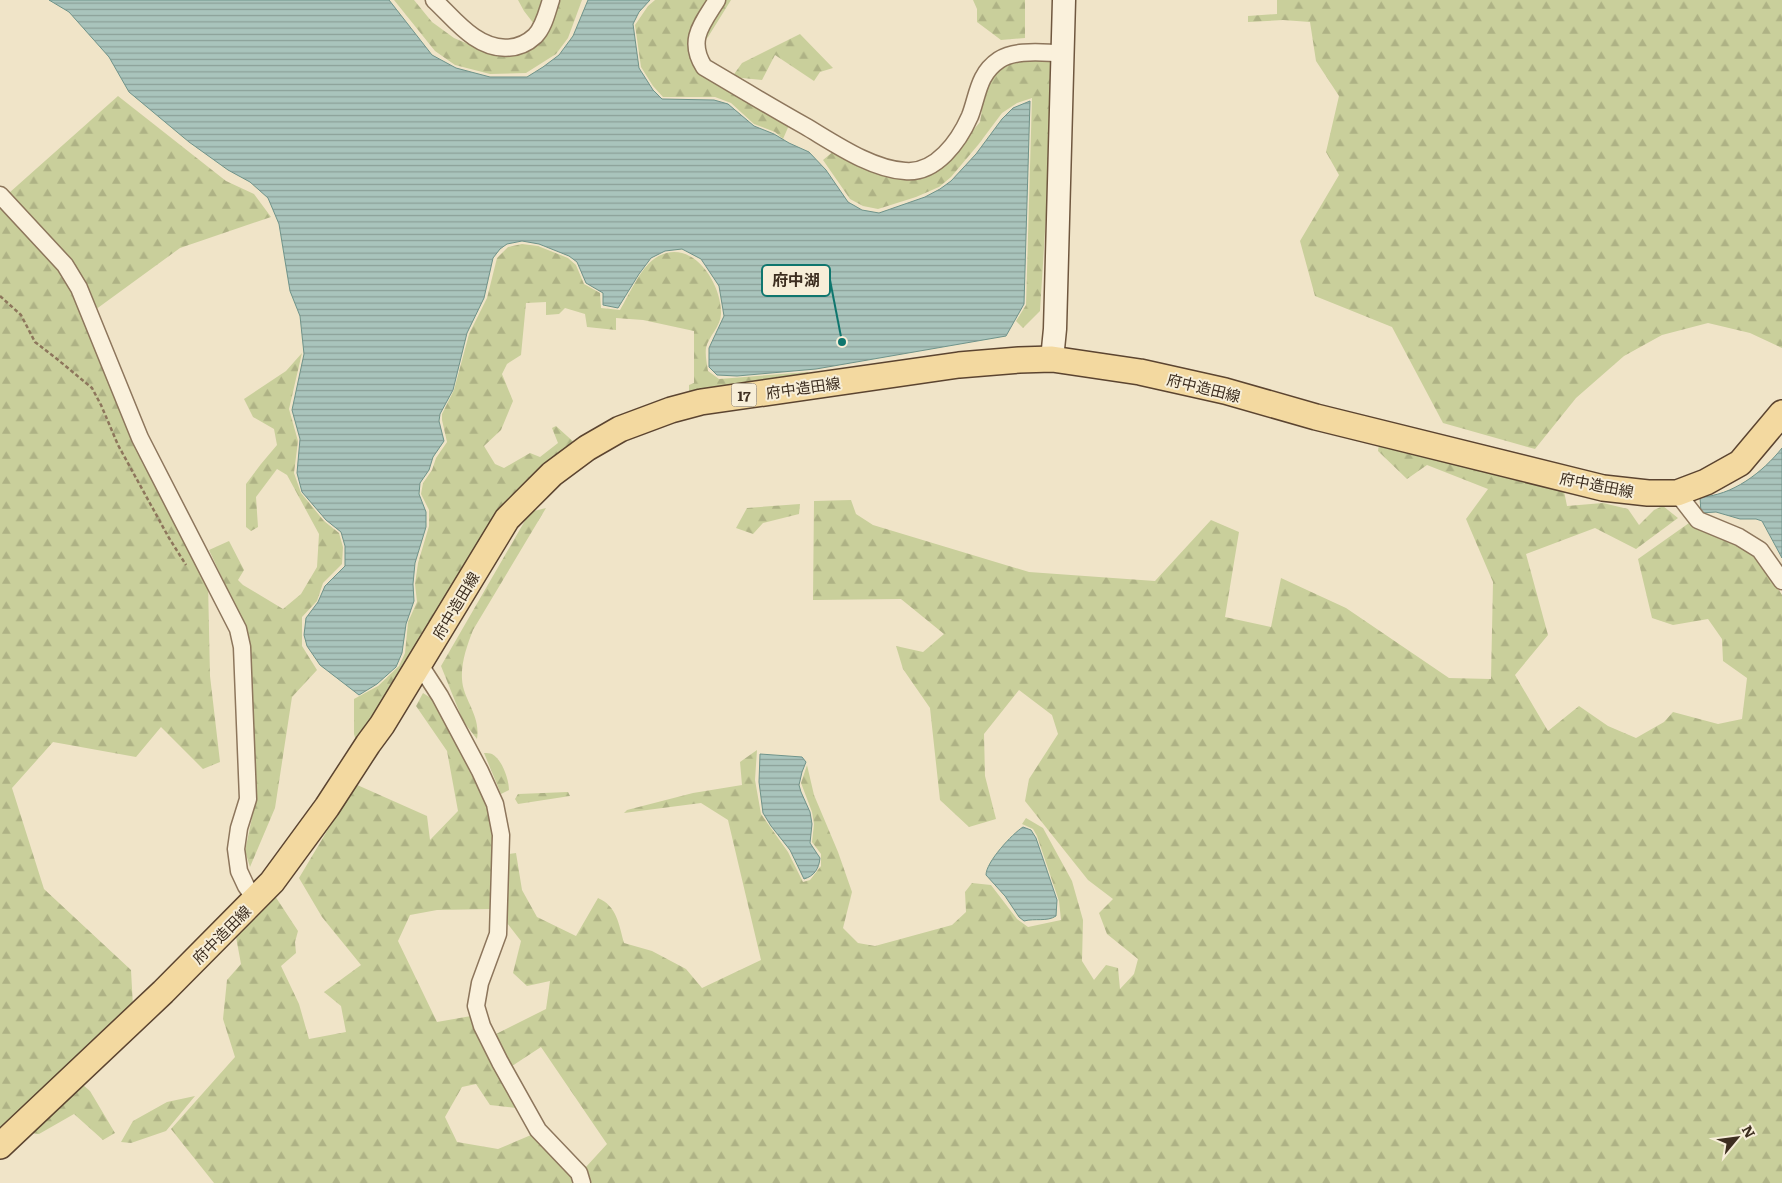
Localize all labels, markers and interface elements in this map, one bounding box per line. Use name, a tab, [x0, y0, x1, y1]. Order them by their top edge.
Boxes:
callout: 府中湖	[762, 265, 830, 296]
text: 府中湖	[772, 267, 820, 291]
street label: 府中造田線	[1165, 367, 1243, 407]
street label: 府中造田線	[764, 370, 842, 404]
road number: 17	[732, 384, 756, 406]
street label: 府中造田線	[1558, 466, 1636, 502]
street label: 府中造田線	[426, 567, 484, 643]
street label: 府中造田線	[186, 899, 256, 969]
north arrow	[1712, 1113, 1762, 1163]
text: N	[1738, 1121, 1761, 1141]

